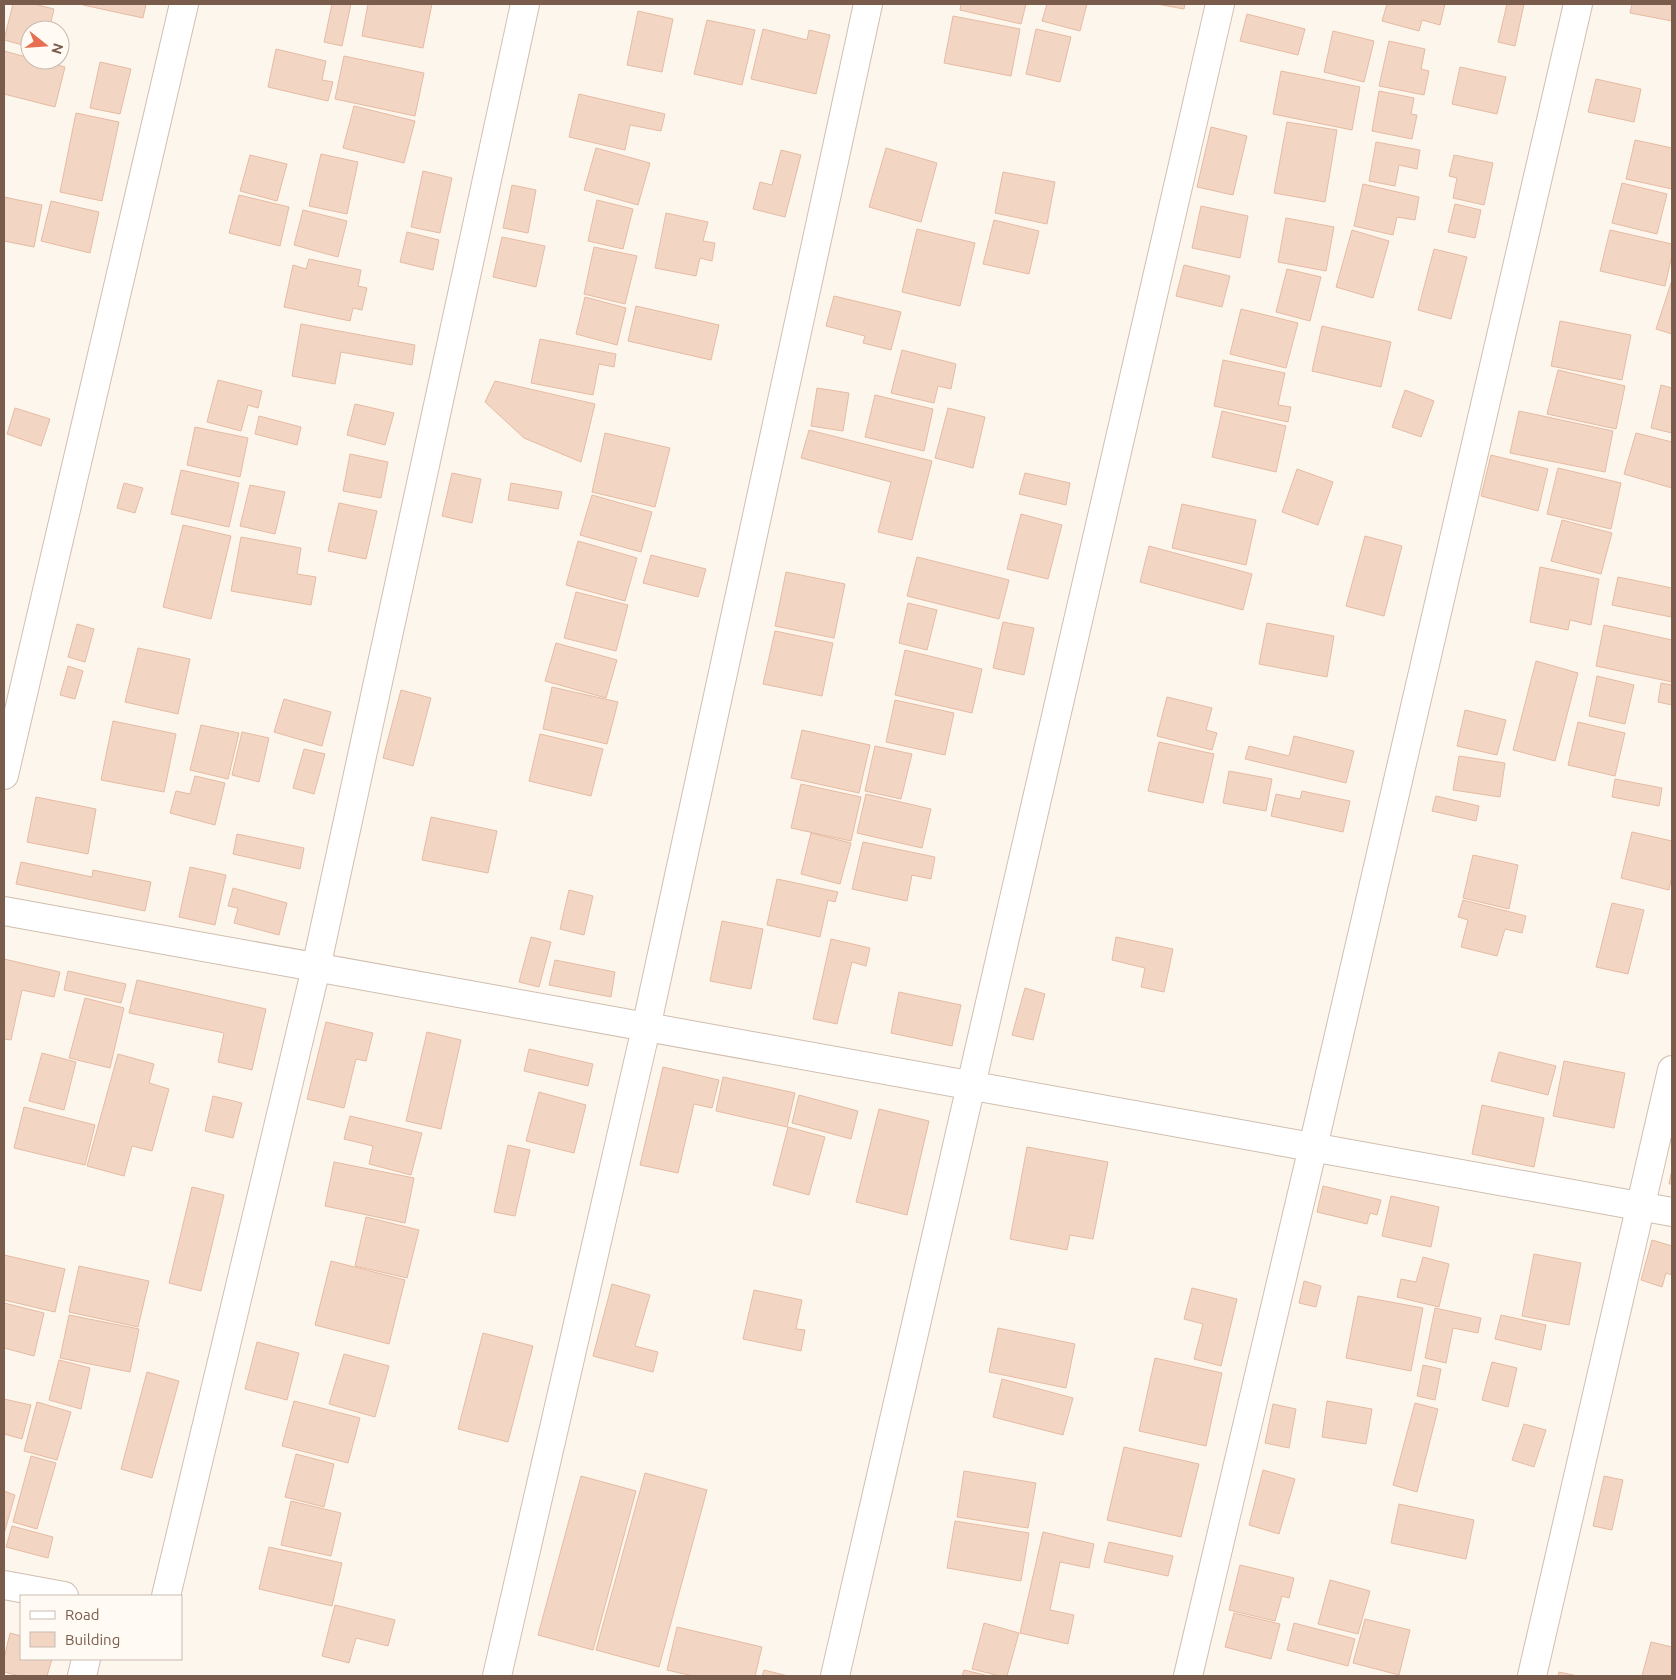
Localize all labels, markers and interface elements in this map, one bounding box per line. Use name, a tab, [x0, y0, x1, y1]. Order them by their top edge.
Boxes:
north arrow	[20, 20, 70, 70]
text: N	[48, 41, 67, 56]
legend	[20, 1595, 182, 1660]
text: Road	[65, 1606, 100, 1623]
text: Building	[65, 1631, 120, 1648]

